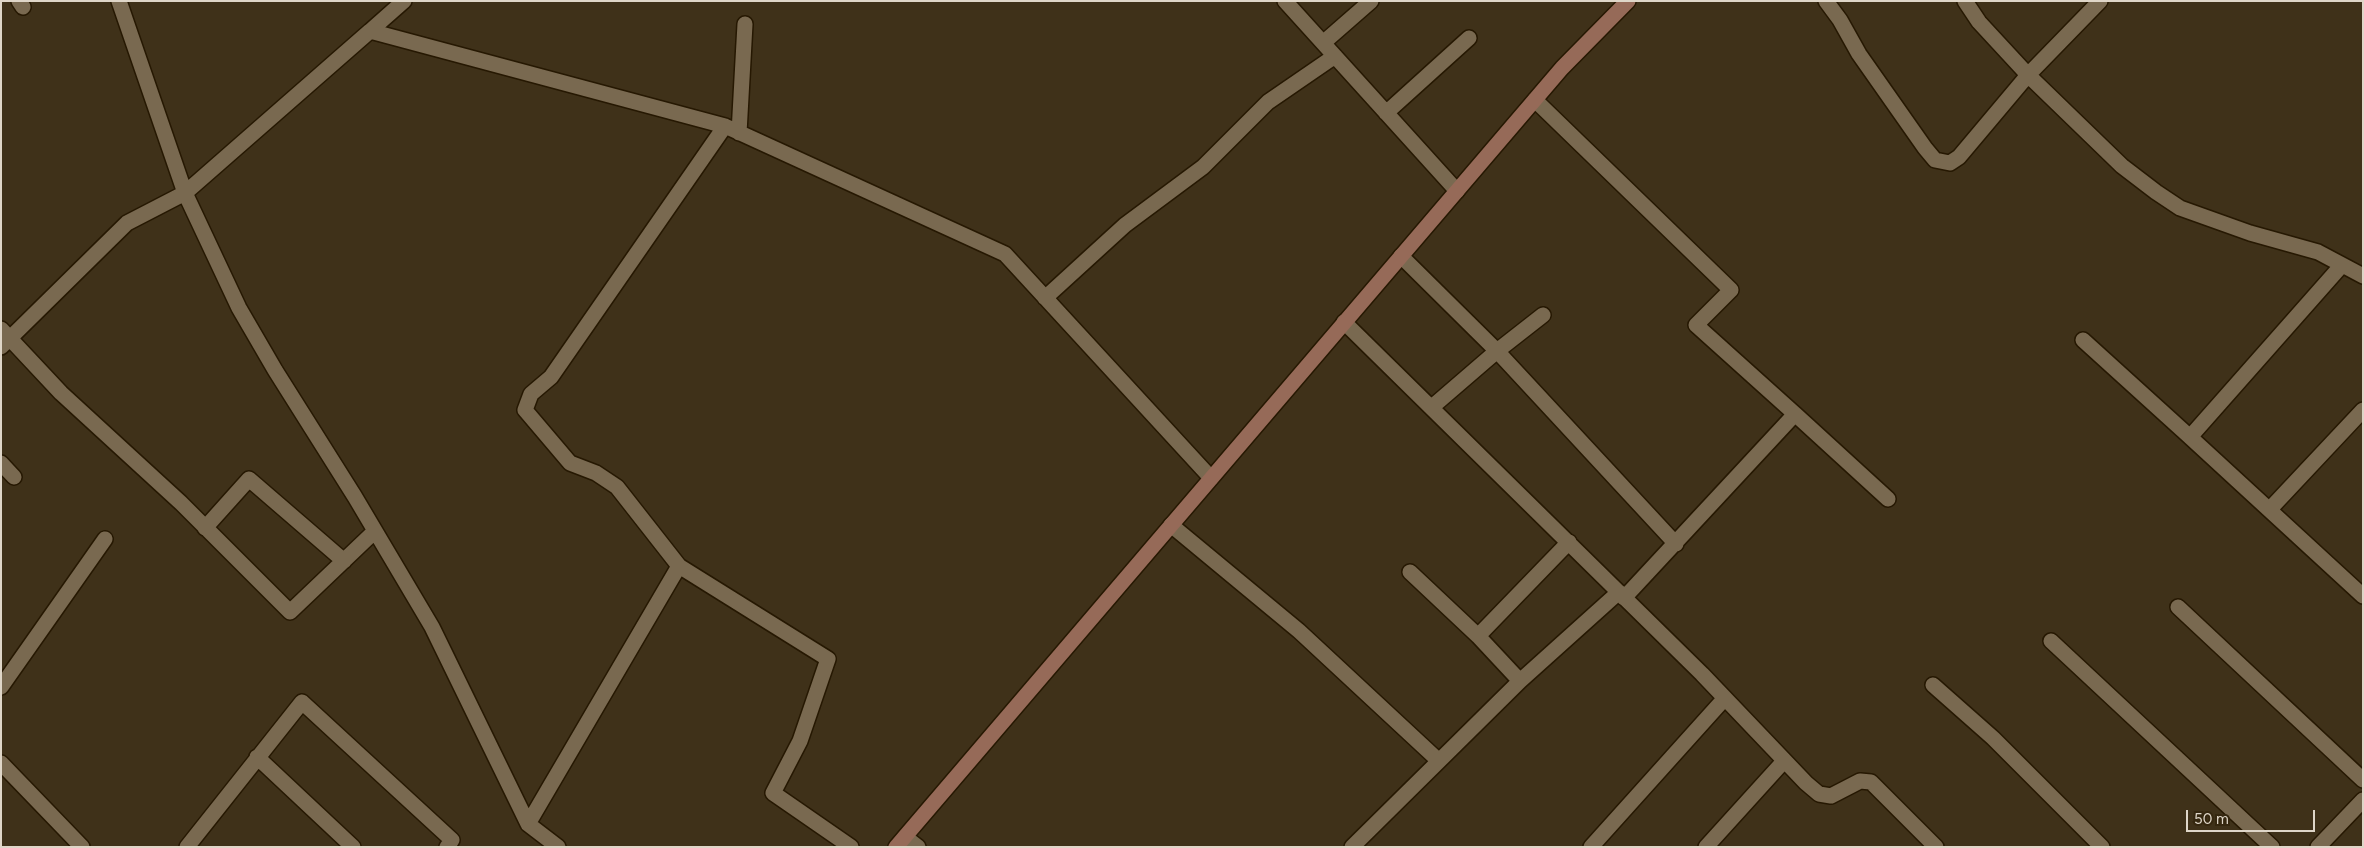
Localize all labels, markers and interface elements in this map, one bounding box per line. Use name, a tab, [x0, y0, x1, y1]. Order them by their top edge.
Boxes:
scale bar	[2189, 800, 2318, 832]
text: 50 m	[2194, 810, 2229, 828]

